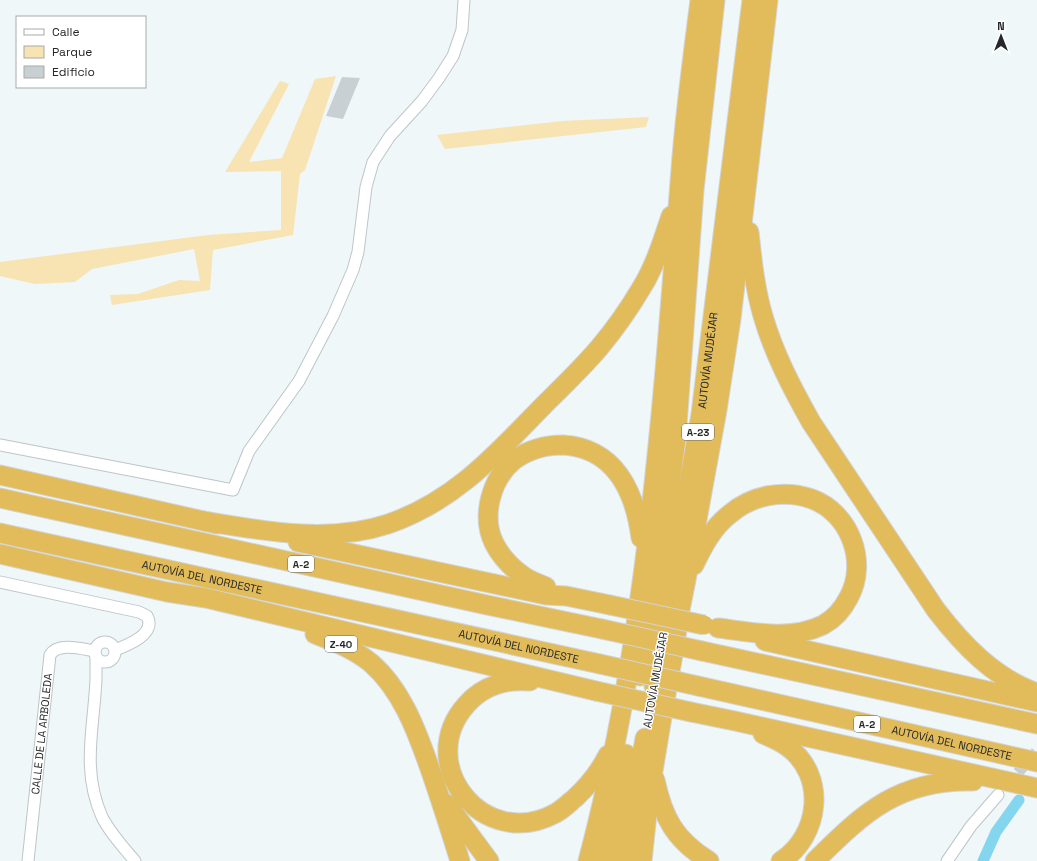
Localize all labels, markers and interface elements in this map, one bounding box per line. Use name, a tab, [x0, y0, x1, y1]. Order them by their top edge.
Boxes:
legend	[16, 16, 146, 88]
north arrow	[981, 16, 1021, 56]
text: N	[997, 19, 1005, 33]
text: Calle	[52, 24, 80, 40]
text: Parque	[52, 44, 92, 60]
text: Edificio	[52, 64, 95, 80]
street label: AUTOVÍA MUDÉJAR	[695, 311, 720, 409]
road number: A-23	[682, 424, 714, 440]
road number: A-2	[288, 556, 314, 572]
street label: AUTOVÍA DEL NORDESTE	[141, 557, 264, 597]
street label: AUTOVÍA DEL NORDESTE	[457, 626, 580, 666]
street label: AUTOVÍA MUDÉJAR	[640, 631, 670, 729]
road number: Z-40	[325, 636, 357, 652]
street label: CALLE DE LA ARBOLEDA	[28, 672, 55, 795]
road number: A-2	[854, 716, 880, 732]
street label: AUTOVÍA DEL NORDESTE	[890, 723, 1013, 763]

